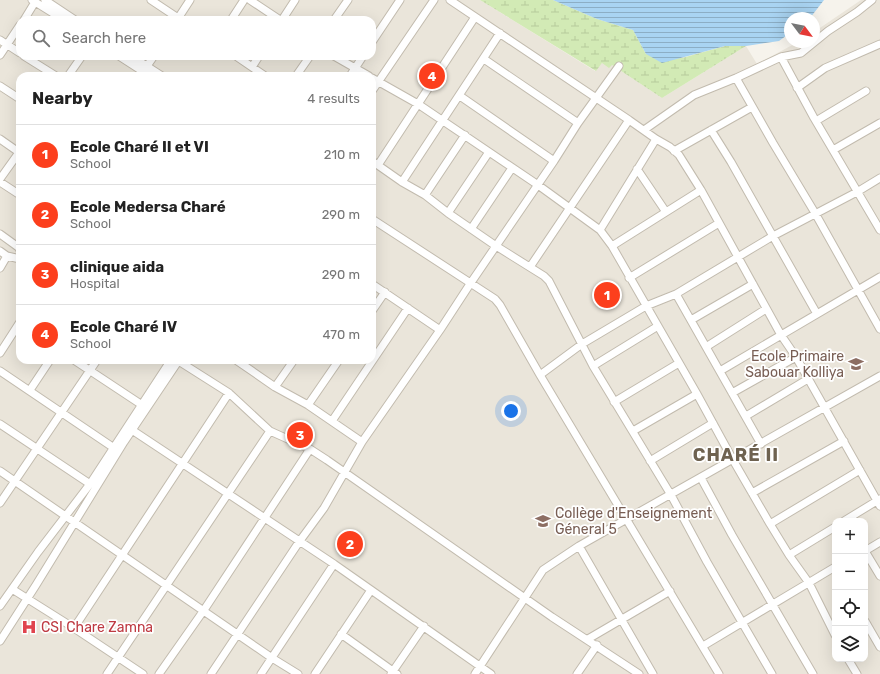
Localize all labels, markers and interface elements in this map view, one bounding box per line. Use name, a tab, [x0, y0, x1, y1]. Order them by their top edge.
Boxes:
north arrow	[784, 12, 820, 48]
search box	[16, 16, 376, 60]
icon: search	[30, 27, 52, 49]
text: Search here	[62, 29, 146, 47]
pin: 4	[419, 61, 445, 91]
text: Nearby	[32, 88, 93, 108]
text: 4 results	[307, 91, 360, 106]
text: Ecole Charé II et VI	[70, 138, 209, 156]
text: 1	[42, 147, 48, 162]
text: 210 m	[324, 147, 360, 162]
text: School	[70, 156, 111, 171]
text: Ecole Medersa Charé	[70, 198, 226, 216]
text: 2	[41, 207, 49, 222]
text: 290 m	[322, 207, 360, 222]
text: School	[70, 216, 111, 231]
text: clinique aida	[70, 258, 164, 276]
text: 3	[41, 267, 49, 282]
text: 290 m	[322, 267, 360, 282]
text: Hospital	[70, 276, 120, 291]
pin: 1	[594, 280, 620, 310]
text: Ecole Charé IV	[70, 318, 177, 336]
text: 4	[41, 327, 49, 342]
text: 470 m	[322, 327, 360, 342]
text: School	[70, 336, 111, 351]
place label: Ecole Primaire Sabouar Kolliya	[745, 348, 844, 381]
school or university icon: Ecole Primaire Sabouar Kolliya	[847, 355, 865, 373]
your location	[501, 401, 521, 421]
pin: 3	[287, 420, 313, 450]
district label: CHARÉ II	[693, 444, 779, 466]
place label: Collège d'Enseignement Géneral 5	[555, 505, 713, 538]
school or university icon: Collège d'Enseignement Géneral 5	[534, 512, 552, 530]
map controls	[832, 518, 868, 662]
button: +	[832, 518, 868, 554]
pin: 2	[337, 529, 363, 559]
button: −	[832, 554, 868, 590]
button: locate	[832, 590, 868, 626]
hospital icon: CSI Chare Zamna	[20, 618, 38, 636]
place label: CSI Chare Zamna	[41, 619, 153, 636]
button: layers	[832, 626, 868, 662]

